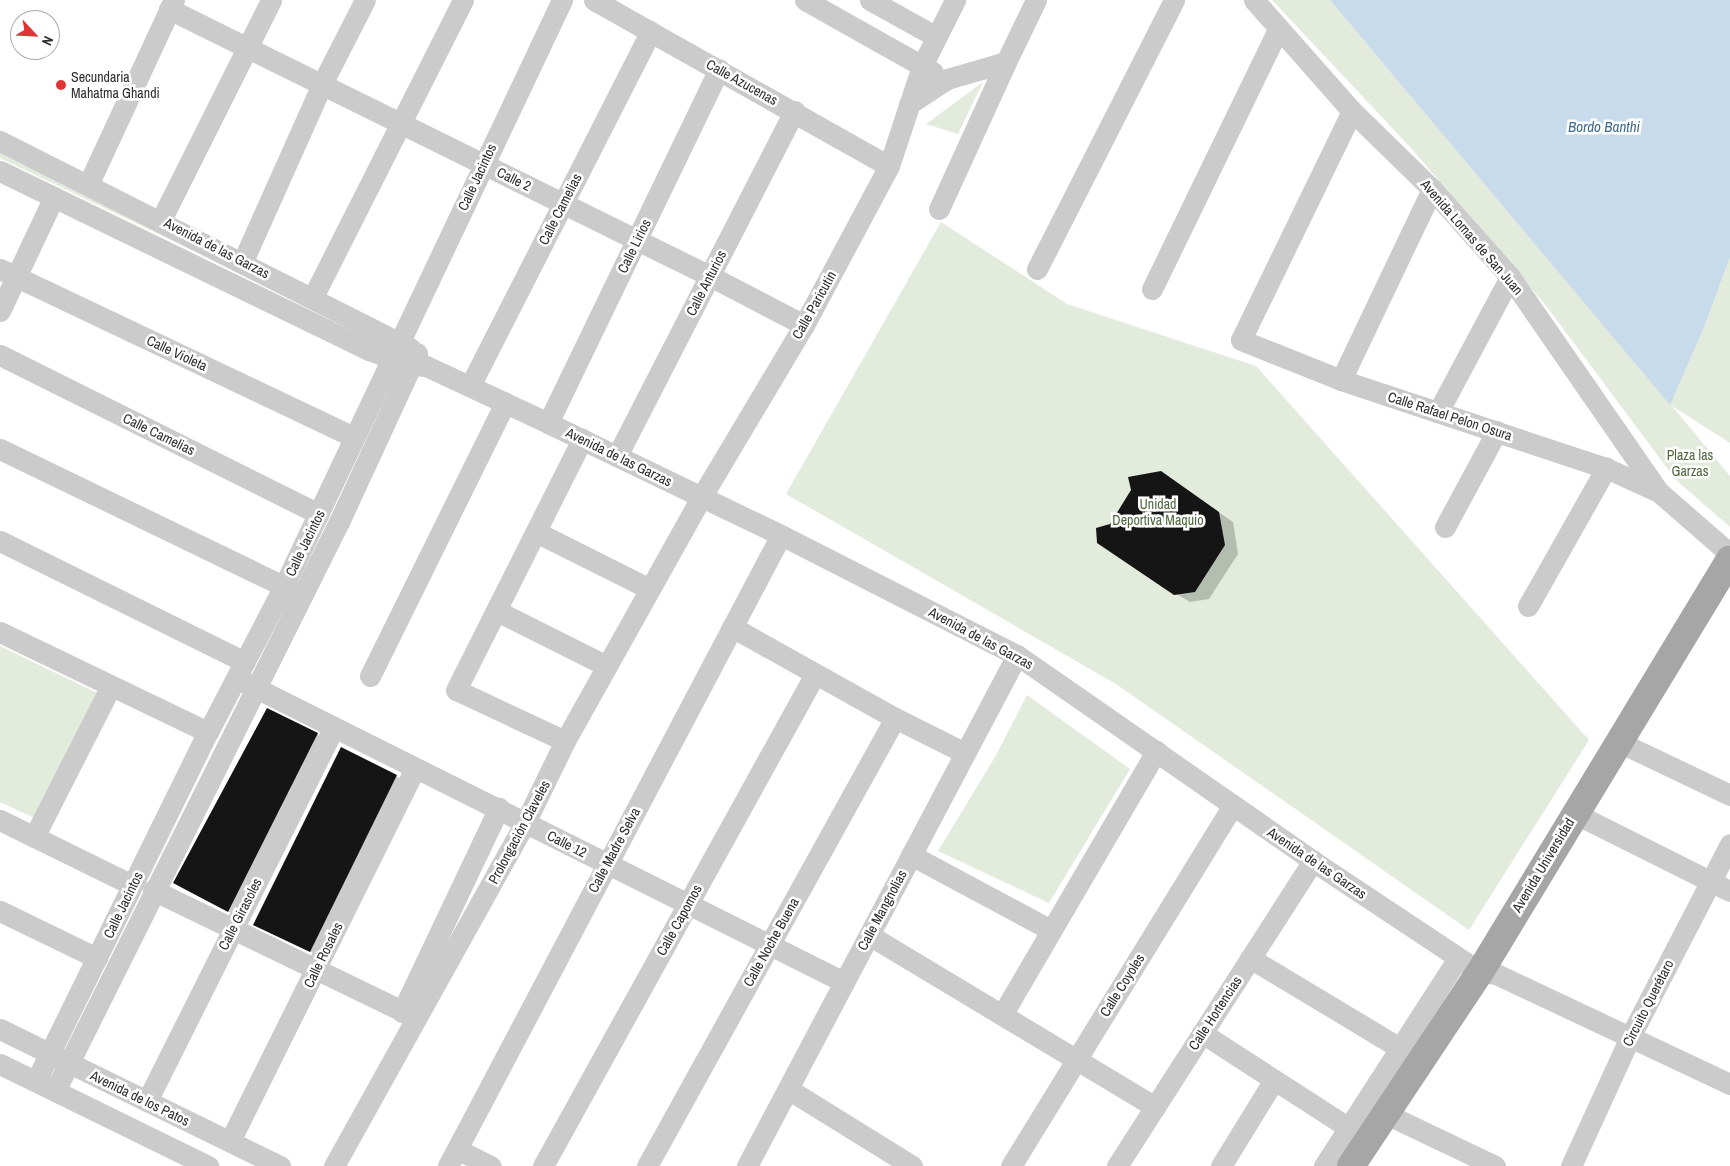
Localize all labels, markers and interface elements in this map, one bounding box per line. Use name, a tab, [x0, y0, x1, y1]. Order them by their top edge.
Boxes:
north arrow	[10, 10, 60, 60]
text: N	[38, 33, 58, 48]
street label: Calle Azucenas	[703, 55, 781, 109]
place label: Secundaria Mahatma Ghandi	[71, 69, 160, 102]
marker: Secundaria Mahatma Ghandi	[55, 79, 67, 91]
water label: Bordo Banthi	[1568, 118, 1640, 136]
street label: Calle Jacintos	[454, 141, 500, 213]
street label: Calle 2	[494, 164, 534, 194]
street label: Calle Camelias	[535, 171, 585, 247]
street label: Avenida Lomas de San Juan	[1417, 176, 1527, 298]
street label: Avenida de las Garzas	[162, 214, 272, 282]
street label: Calle Lirios	[614, 216, 654, 276]
street label: Calle Anturios	[682, 247, 730, 319]
street label: Calle Paricutin	[788, 268, 840, 342]
street label: Calle Violeta	[144, 332, 210, 374]
street label: Calle Rafael Pelon Osura	[1386, 388, 1514, 444]
street label: Calle Camelias	[120, 409, 198, 459]
street label: Avenida de las Garzas	[563, 424, 675, 490]
park label: Plaza las Garzas	[1667, 447, 1713, 480]
park label: Unidad Deportiva Maquio	[1112, 496, 1204, 528]
street label: Calle Jacintos	[282, 507, 328, 579]
street label: Avenida de las Garzas	[926, 603, 1036, 673]
street label: Prolongación Claveles	[485, 777, 553, 887]
street label: Calle Madre Selva	[585, 805, 643, 895]
street label: Avenida Universidad	[1508, 815, 1578, 915]
street label: Avenida de las Garzas	[1264, 824, 1370, 902]
street label: Calle 12	[544, 827, 590, 861]
street label: Calle Mangnolias	[854, 867, 910, 953]
street label: Calle Jacintos	[100, 869, 146, 941]
street label: Calle Girasoles	[215, 875, 265, 953]
street label: Calle Capomos	[653, 882, 705, 958]
street label: Calle Noche Buena	[740, 895, 802, 989]
street label: Calle Rosales	[300, 919, 346, 991]
street label: Calle Coyoles	[1096, 951, 1148, 1019]
street label: Circuito Querétaro	[1619, 957, 1677, 1049]
street label: Calle Hortencias	[1185, 973, 1245, 1053]
street label: Avenida de los Patos	[88, 1067, 192, 1129]

